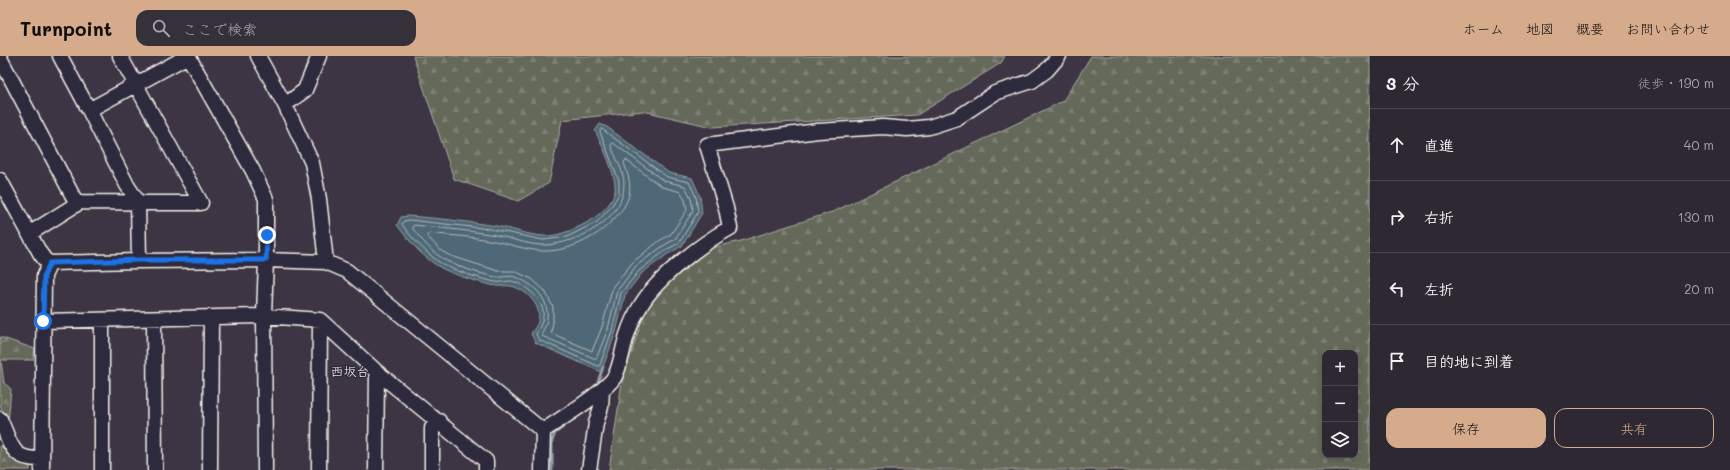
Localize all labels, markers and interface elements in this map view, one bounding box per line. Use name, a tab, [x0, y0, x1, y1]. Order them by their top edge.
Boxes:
search box	[136, 10, 416, 46]
text: Turnpoint	[20, 16, 112, 41]
icon: search	[150, 17, 172, 39]
text: ここで検索	[182, 19, 257, 39]
text: ホーム	[1463, 19, 1504, 38]
text: 地図	[1526, 19, 1554, 38]
text: 概要	[1576, 19, 1604, 38]
text: お問い合わせ	[1626, 19, 1710, 38]
text: 3 分	[1386, 72, 1419, 94]
text: 徒歩 · 190 m	[1638, 74, 1714, 91]
icon: ahead	[1386, 134, 1408, 156]
text: 直進	[1424, 135, 1454, 155]
text: 40 m	[1684, 136, 1714, 153]
icon: right	[1386, 206, 1408, 228]
text: 右折	[1424, 207, 1454, 227]
text: 130 m	[1678, 208, 1714, 225]
route end	[258, 226, 276, 244]
icon: left	[1386, 278, 1408, 300]
text: 左折	[1424, 279, 1454, 299]
text: 20 m	[1684, 280, 1714, 297]
route start	[34, 312, 52, 330]
map controls	[1322, 350, 1358, 458]
button: +	[1322, 350, 1358, 386]
icon: arrive	[1386, 350, 1408, 372]
text: 目的地に到着	[1424, 351, 1514, 371]
district label: 西坂台	[330, 362, 370, 379]
button: −	[1322, 386, 1358, 422]
button: 保存	[1386, 408, 1546, 448]
button: 共有	[1554, 408, 1714, 448]
button: layers	[1322, 422, 1358, 458]

